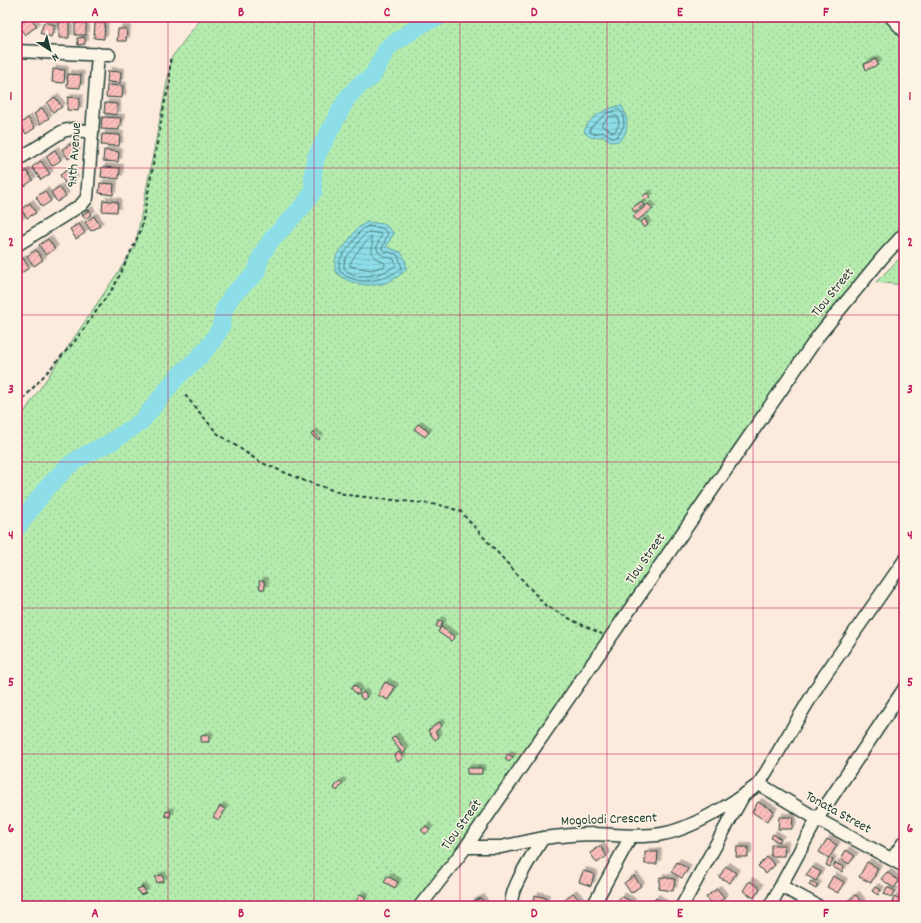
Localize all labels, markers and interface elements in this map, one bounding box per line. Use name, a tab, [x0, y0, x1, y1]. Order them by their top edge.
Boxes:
text: A	[91, 4, 99, 23]
text: B	[238, 4, 244, 23]
text: C	[384, 4, 391, 23]
text: D	[531, 4, 538, 23]
text: E	[677, 4, 684, 23]
text: F	[823, 4, 829, 23]
north arrow	[30, 30, 70, 70]
text: N	[47, 48, 62, 65]
text: 1	[10, 88, 13, 107]
text: 1	[909, 88, 912, 107]
street label: 94th Avenue	[63, 122, 87, 188]
text: 2	[8, 234, 14, 253]
text: 2	[907, 234, 913, 253]
street label: Tlou Street	[807, 264, 859, 322]
text: 3	[8, 381, 14, 400]
text: 3	[907, 381, 913, 400]
text: 4	[8, 527, 14, 546]
text: 4	[907, 527, 913, 546]
street label: Tlou Street	[621, 529, 671, 589]
text: 5	[8, 674, 14, 693]
text: 5	[907, 674, 913, 693]
street label: Tonata Street	[801, 787, 875, 839]
street label: Tlou Street	[437, 795, 487, 855]
street label: Mogolodi Crescent	[561, 808, 657, 832]
text: 6	[8, 820, 15, 839]
text: 6	[907, 820, 914, 839]
text: A	[91, 905, 99, 923]
text: B	[238, 905, 244, 923]
text: C	[384, 905, 391, 923]
text: D	[531, 905, 538, 923]
text: E	[677, 905, 684, 923]
text: F	[823, 905, 829, 923]

